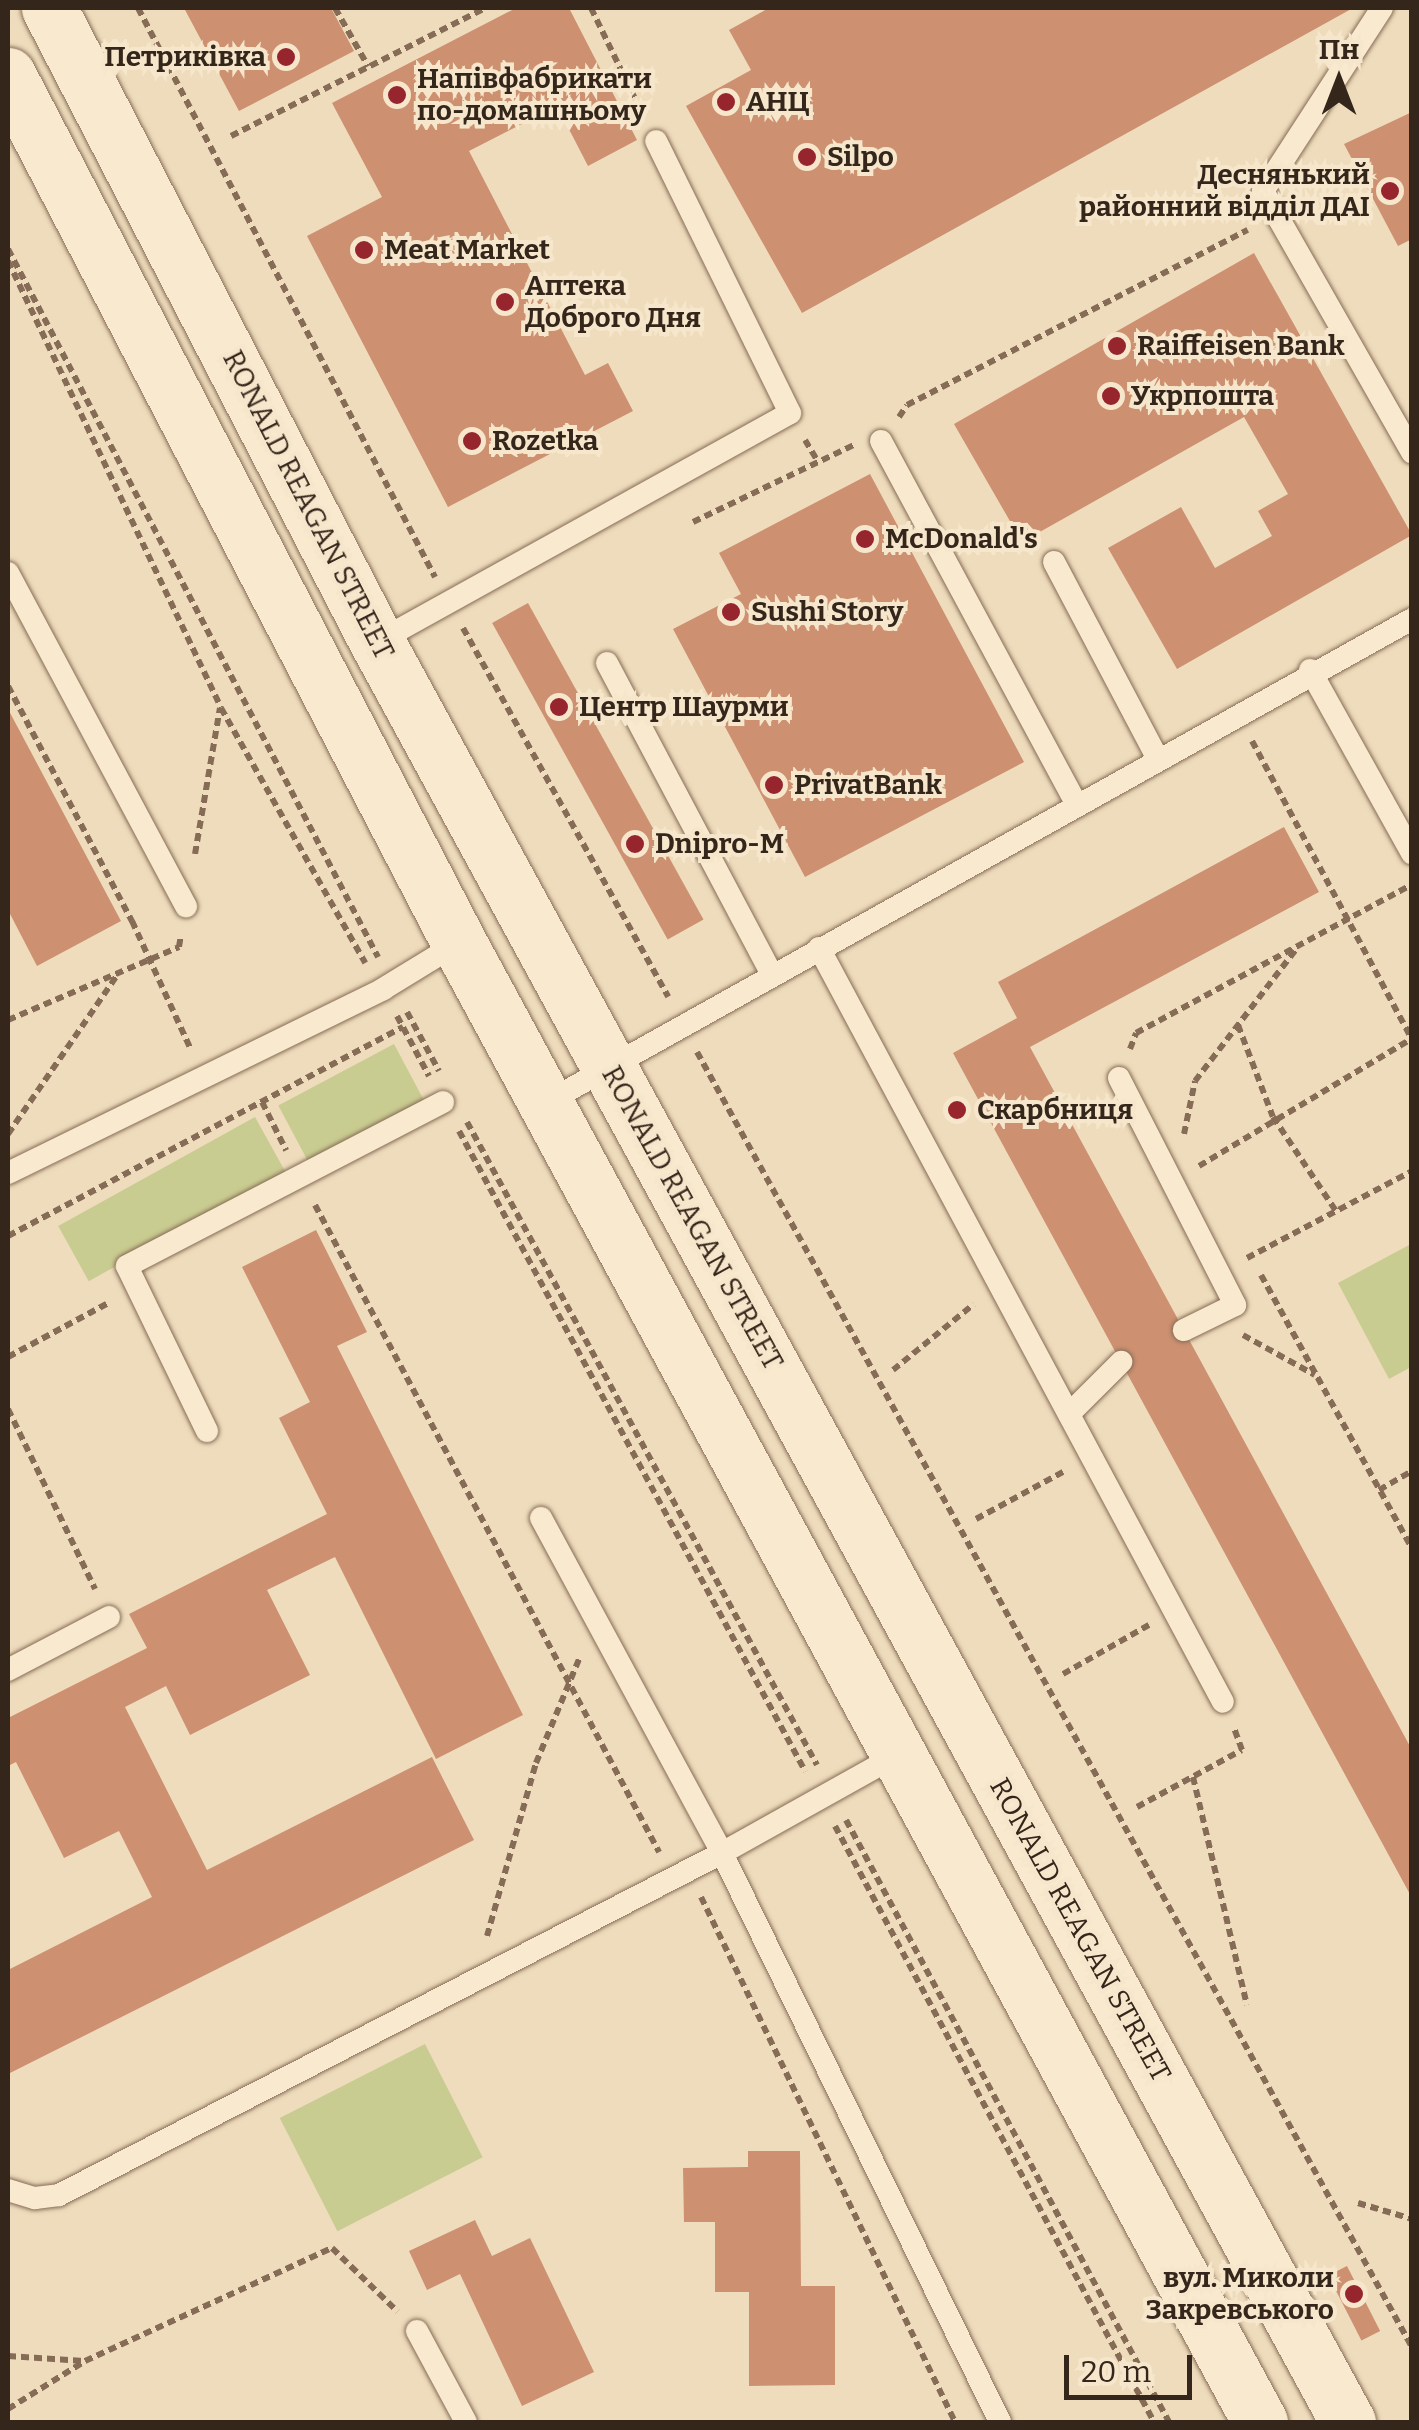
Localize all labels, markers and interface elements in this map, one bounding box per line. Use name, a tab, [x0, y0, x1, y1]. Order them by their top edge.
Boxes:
north arrow	[1289, 30, 1389, 130]
text: Пн	[1319, 33, 1359, 66]
place label: Петриківка	[104, 40, 266, 74]
marker: Петриківка	[275, 46, 297, 68]
place label: Напівфабрикати по-домашньому	[417, 62, 652, 128]
marker: Напівфабрикати по-домашньому	[386, 84, 408, 106]
place label: АНЦ	[746, 85, 809, 119]
marker: АНЦ	[715, 91, 737, 113]
place label: Silpo	[827, 140, 894, 174]
marker: Silpo	[796, 146, 818, 168]
place label: Деснянький районний відділ ДАІ	[1079, 158, 1370, 224]
marker: Деснянький районний відділ ДАІ	[1379, 180, 1401, 202]
place label: Meat Market	[384, 233, 550, 267]
marker: Meat Market	[353, 239, 375, 261]
place label: Аптека Доброго Дня	[525, 269, 701, 335]
marker: Аптека Доброго Дня	[494, 291, 516, 313]
place label: Raiffeisen Bank	[1137, 329, 1345, 363]
marker: Raiffeisen Bank	[1106, 335, 1128, 357]
street label: RONALD REAGAN STREET	[215, 345, 401, 665]
place label: Укрпошта	[1131, 379, 1274, 413]
marker: Укрпошта	[1100, 385, 1122, 407]
place label: Rozetka	[492, 424, 598, 458]
marker: Rozetka	[461, 430, 483, 452]
place label: McDonald's	[885, 522, 1038, 556]
marker: McDonald's	[854, 528, 876, 550]
place label: Sushi Story	[751, 595, 903, 629]
marker: Sushi Story	[720, 601, 742, 623]
place label: Центр Шаурми	[579, 690, 789, 724]
marker: Центр Шаурми	[548, 696, 570, 718]
place label: PrivatBank	[794, 768, 942, 802]
marker: PrivatBank	[763, 774, 785, 796]
place label: Dnipro-M	[655, 827, 784, 861]
marker: Dnipro-M	[624, 833, 646, 855]
street label: RONALD REAGAN STREET	[594, 1060, 790, 1376]
place label: Скарбниця	[977, 1093, 1133, 1127]
marker: Скарбниця	[946, 1099, 968, 1121]
street label: RONALD REAGAN STREET	[982, 1772, 1178, 2088]
place label: вул. Миколи Закревського	[1146, 2261, 1334, 2327]
marker: вул. Миколи Закревського	[1343, 2283, 1365, 2305]
scale bar	[1069, 2335, 1196, 2397]
text: 20 m	[1081, 2354, 1151, 2390]

